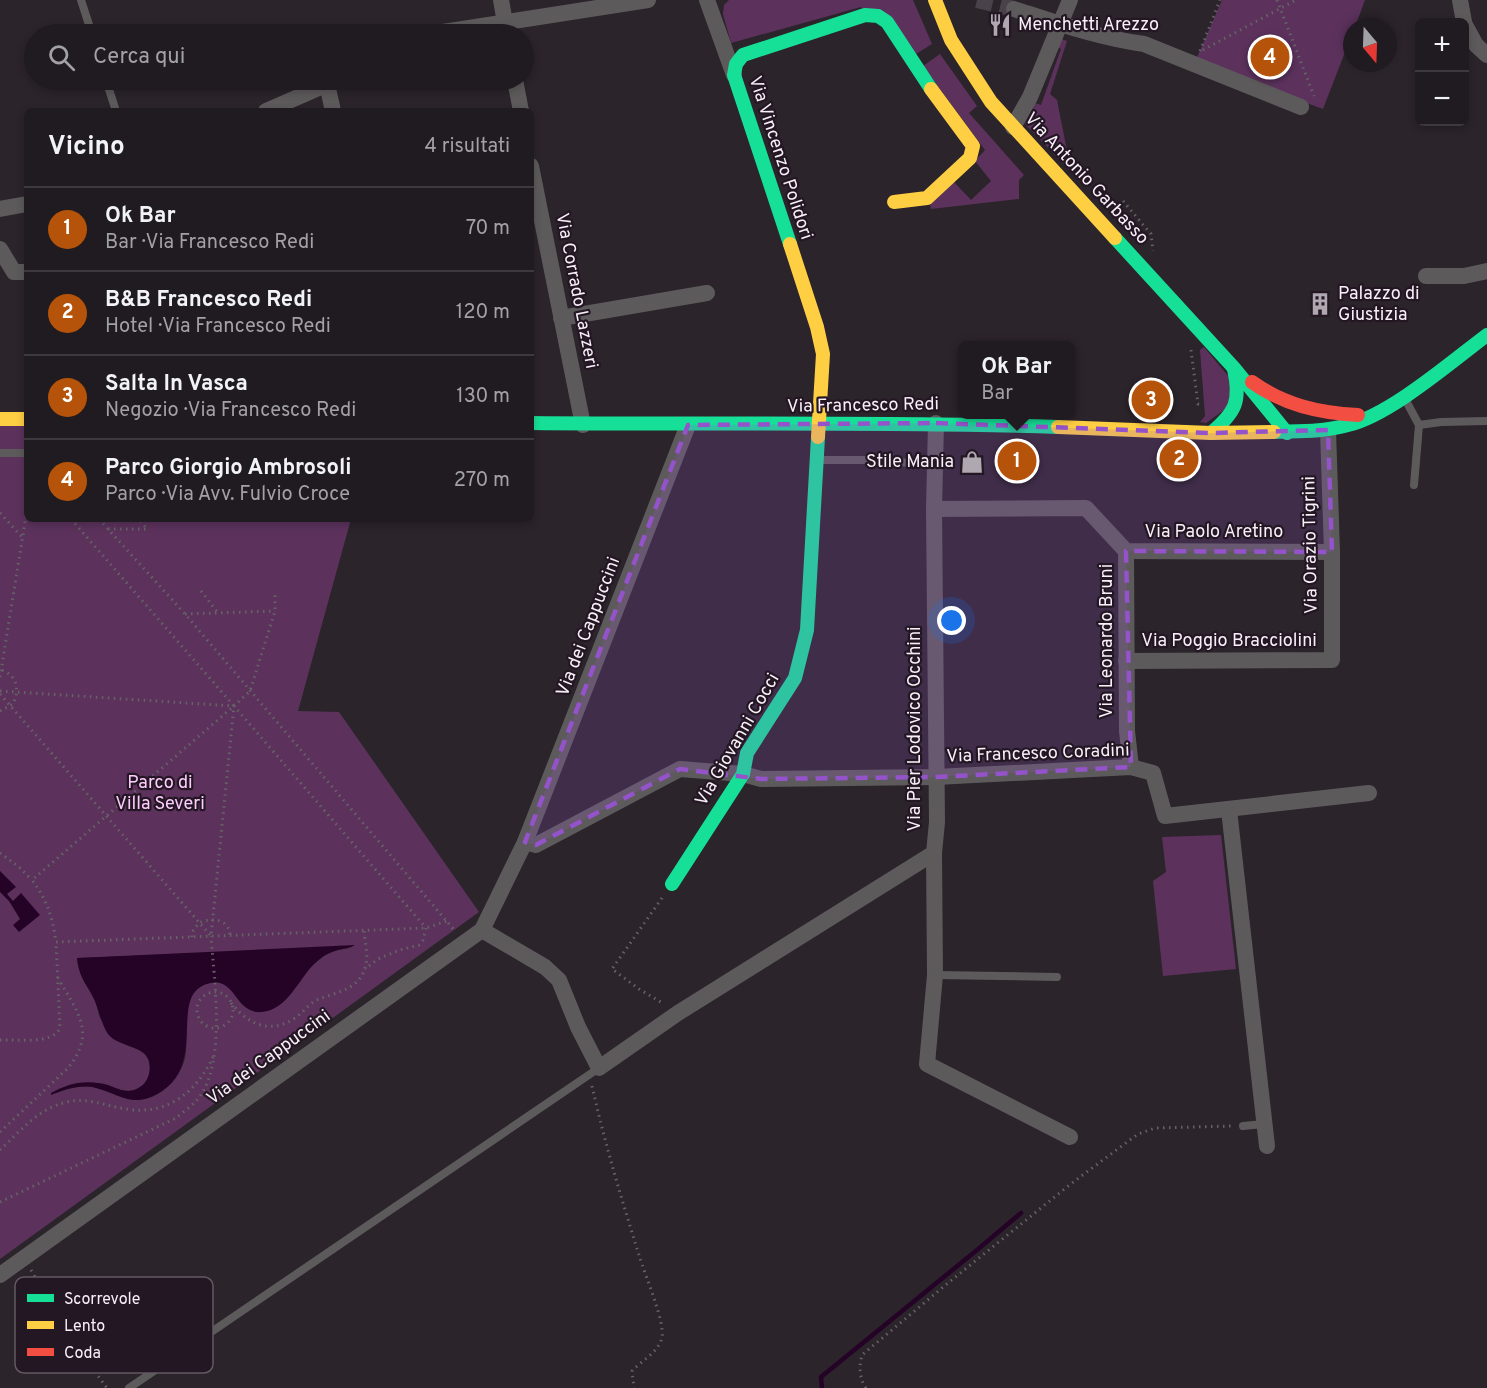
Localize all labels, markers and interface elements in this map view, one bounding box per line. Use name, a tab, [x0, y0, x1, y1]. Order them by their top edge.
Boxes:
restaurant icon: Menchetti Arezzo	[987, 12, 1013, 38]
place label: Menchetti Arezzo	[1018, 14, 1159, 37]
north arrow	[1343, 18, 1397, 72]
map controls	[1415, 18, 1469, 126]
button: +	[1415, 18, 1469, 72]
search box	[24, 24, 534, 90]
pin: 4	[1250, 34, 1290, 80]
icon: search	[45, 41, 78, 74]
text: Cerca qui	[93, 44, 185, 71]
button: −	[1415, 72, 1469, 126]
street label: Via Vincenzo Polidori	[743, 73, 817, 243]
street label: Via Antonio Garbasso	[1019, 108, 1153, 250]
text: Vicino	[48, 131, 125, 164]
text: 4 risultati	[425, 134, 510, 160]
text: Ok Bar	[105, 203, 176, 230]
street label: Via Corrado Lazzeri	[550, 211, 602, 371]
text: 1	[64, 216, 72, 242]
text: 70 m	[466, 216, 510, 242]
text: Bar · Via Francesco Redi	[105, 230, 314, 256]
place label: Palazzo di Giustizia	[1338, 283, 1420, 327]
text: B&B Francesco Redi	[105, 287, 312, 314]
building icon: Palazzo di Giustizia	[1307, 291, 1333, 317]
text: 2	[61, 300, 74, 326]
text: 120 m	[456, 300, 510, 326]
text: Hotel · Via Francesco Redi	[105, 314, 331, 340]
popup	[958, 341, 1075, 419]
text: Ok Bar	[981, 354, 1052, 381]
text: Salta In Vasca	[105, 371, 248, 398]
pin: 3	[1132, 378, 1170, 422]
text: Bar	[981, 381, 1013, 407]
text: 3	[62, 384, 74, 410]
text: 130 m	[456, 384, 510, 410]
street label: Via Francesco Redi	[787, 393, 939, 419]
text: Negozio · Via Francesco Redi	[105, 398, 356, 424]
pin: 2	[1160, 436, 1198, 482]
pin: 1	[998, 438, 1036, 484]
shop icon: Stile Mania	[959, 449, 985, 475]
place label: Stile Mania	[866, 451, 954, 474]
text: Parco Giorgio Ambrosoli	[105, 455, 352, 482]
text: 4	[61, 468, 74, 494]
text: 270 m	[454, 468, 510, 494]
street label: Via Orazio Tigrini	[1298, 476, 1324, 614]
text: Parco · Via Avv. Fulvio Croce	[105, 482, 350, 508]
street label: Via Paolo Aretino	[1145, 521, 1283, 544]
street label: Via dei Cappuccini	[552, 554, 626, 700]
street label: Via Leonardo Bruni	[1096, 564, 1119, 718]
your location	[937, 606, 966, 635]
street label: Via Pier Lodovico Occhini	[904, 626, 927, 832]
street label: Via Poggio Bracciolini	[1141, 630, 1317, 653]
street label: Via Giovanni Cocci	[691, 669, 785, 811]
street label: Via Francesco Coradini	[946, 739, 1130, 769]
park label: Parco di Villa Severi	[115, 772, 205, 816]
street label: Via dei Cappuccini	[202, 1005, 336, 1111]
legend	[15, 1277, 213, 1373]
text: Scorrevole	[64, 1290, 140, 1310]
text: Lento	[64, 1317, 105, 1337]
text: Coda	[64, 1344, 101, 1364]

